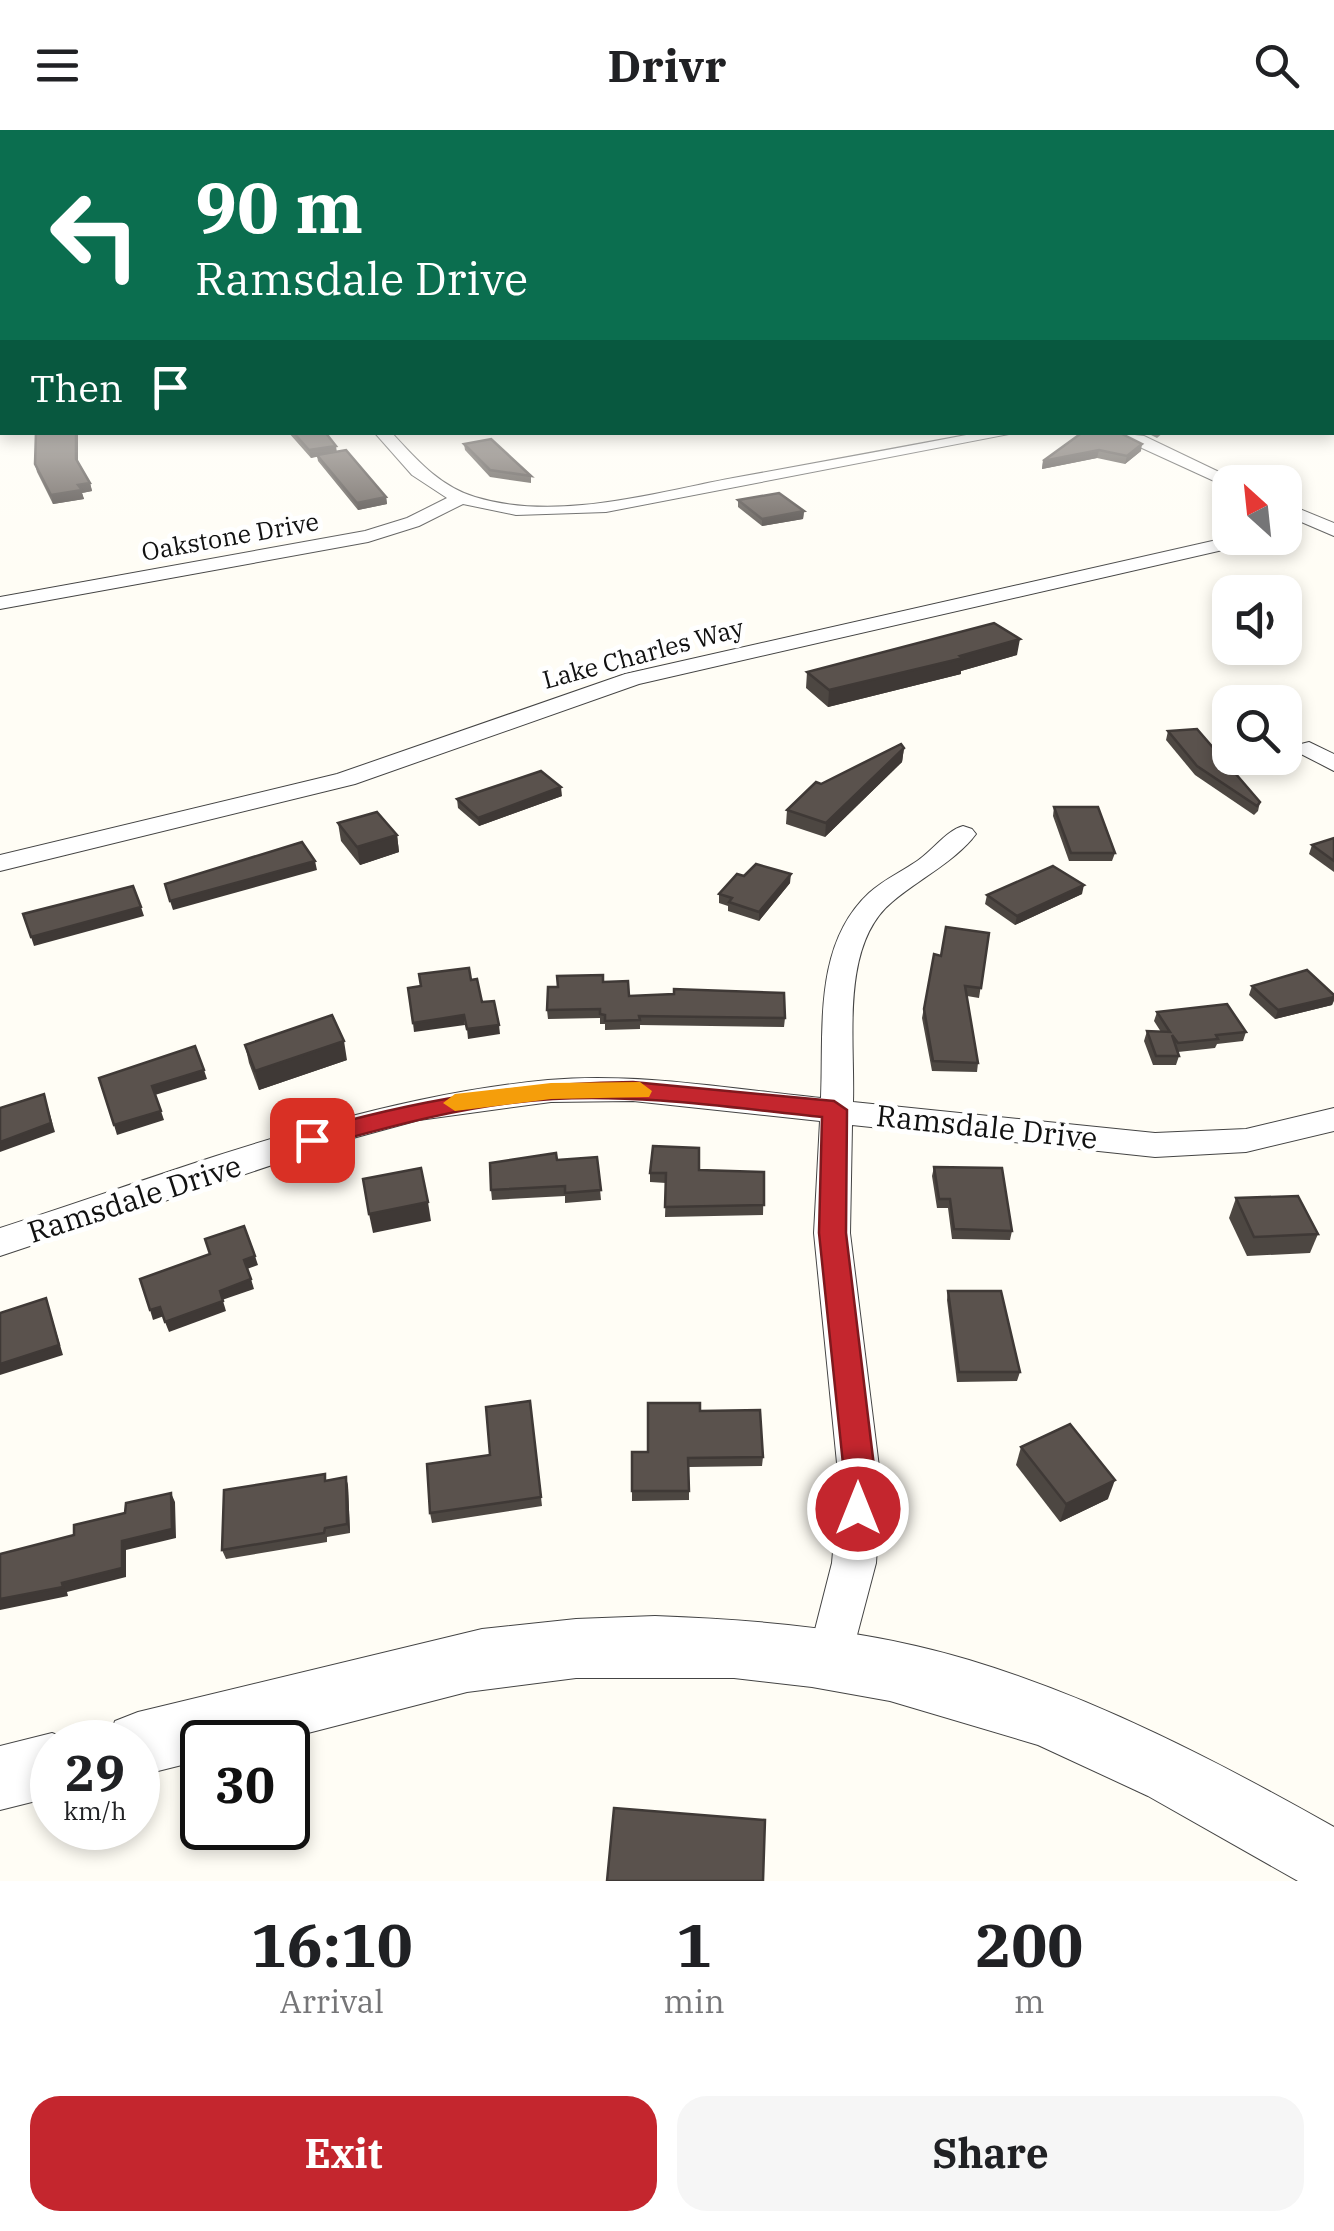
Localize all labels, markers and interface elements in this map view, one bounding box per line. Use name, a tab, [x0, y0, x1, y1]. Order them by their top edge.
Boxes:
text: Drivr	[608, 36, 726, 94]
icon: menu	[30, 38, 85, 93]
icon: search	[1249, 38, 1304, 93]
text: 90 m	[195, 161, 363, 252]
icon: left	[30, 170, 160, 300]
text: Ramsdale Drive	[195, 249, 528, 307]
icon: arrive	[143, 360, 198, 415]
text: Then	[30, 363, 123, 412]
north arrow	[1212, 465, 1302, 555]
map controls	[1212, 465, 1302, 775]
street label: Oakstone Drive	[139, 504, 321, 568]
button: sound	[1212, 575, 1302, 665]
street label: Lake Charles Way	[539, 610, 748, 696]
button: search	[1212, 685, 1302, 775]
street label: Ramsdale Drive	[874, 1095, 1100, 1157]
pin	[270, 1098, 355, 1183]
icon: arrive	[285, 1113, 340, 1168]
street label: Ramsdale Drive	[22, 1145, 246, 1251]
position arrow	[806, 1457, 910, 1561]
speed limit sign: 30	[180, 1720, 310, 1850]
text: 29	[65, 1740, 125, 1805]
text: km/h	[63, 1794, 127, 1827]
text: 16:10	[251, 1905, 413, 1984]
text: 1	[676, 1905, 712, 1984]
text: 200	[975, 1905, 1083, 1984]
text: Arrival	[280, 1980, 384, 2022]
text: min	[664, 1980, 725, 2022]
text: m	[1014, 1980, 1045, 2022]
button: Exit	[30, 2096, 657, 2211]
button: Share	[677, 2096, 1304, 2211]

